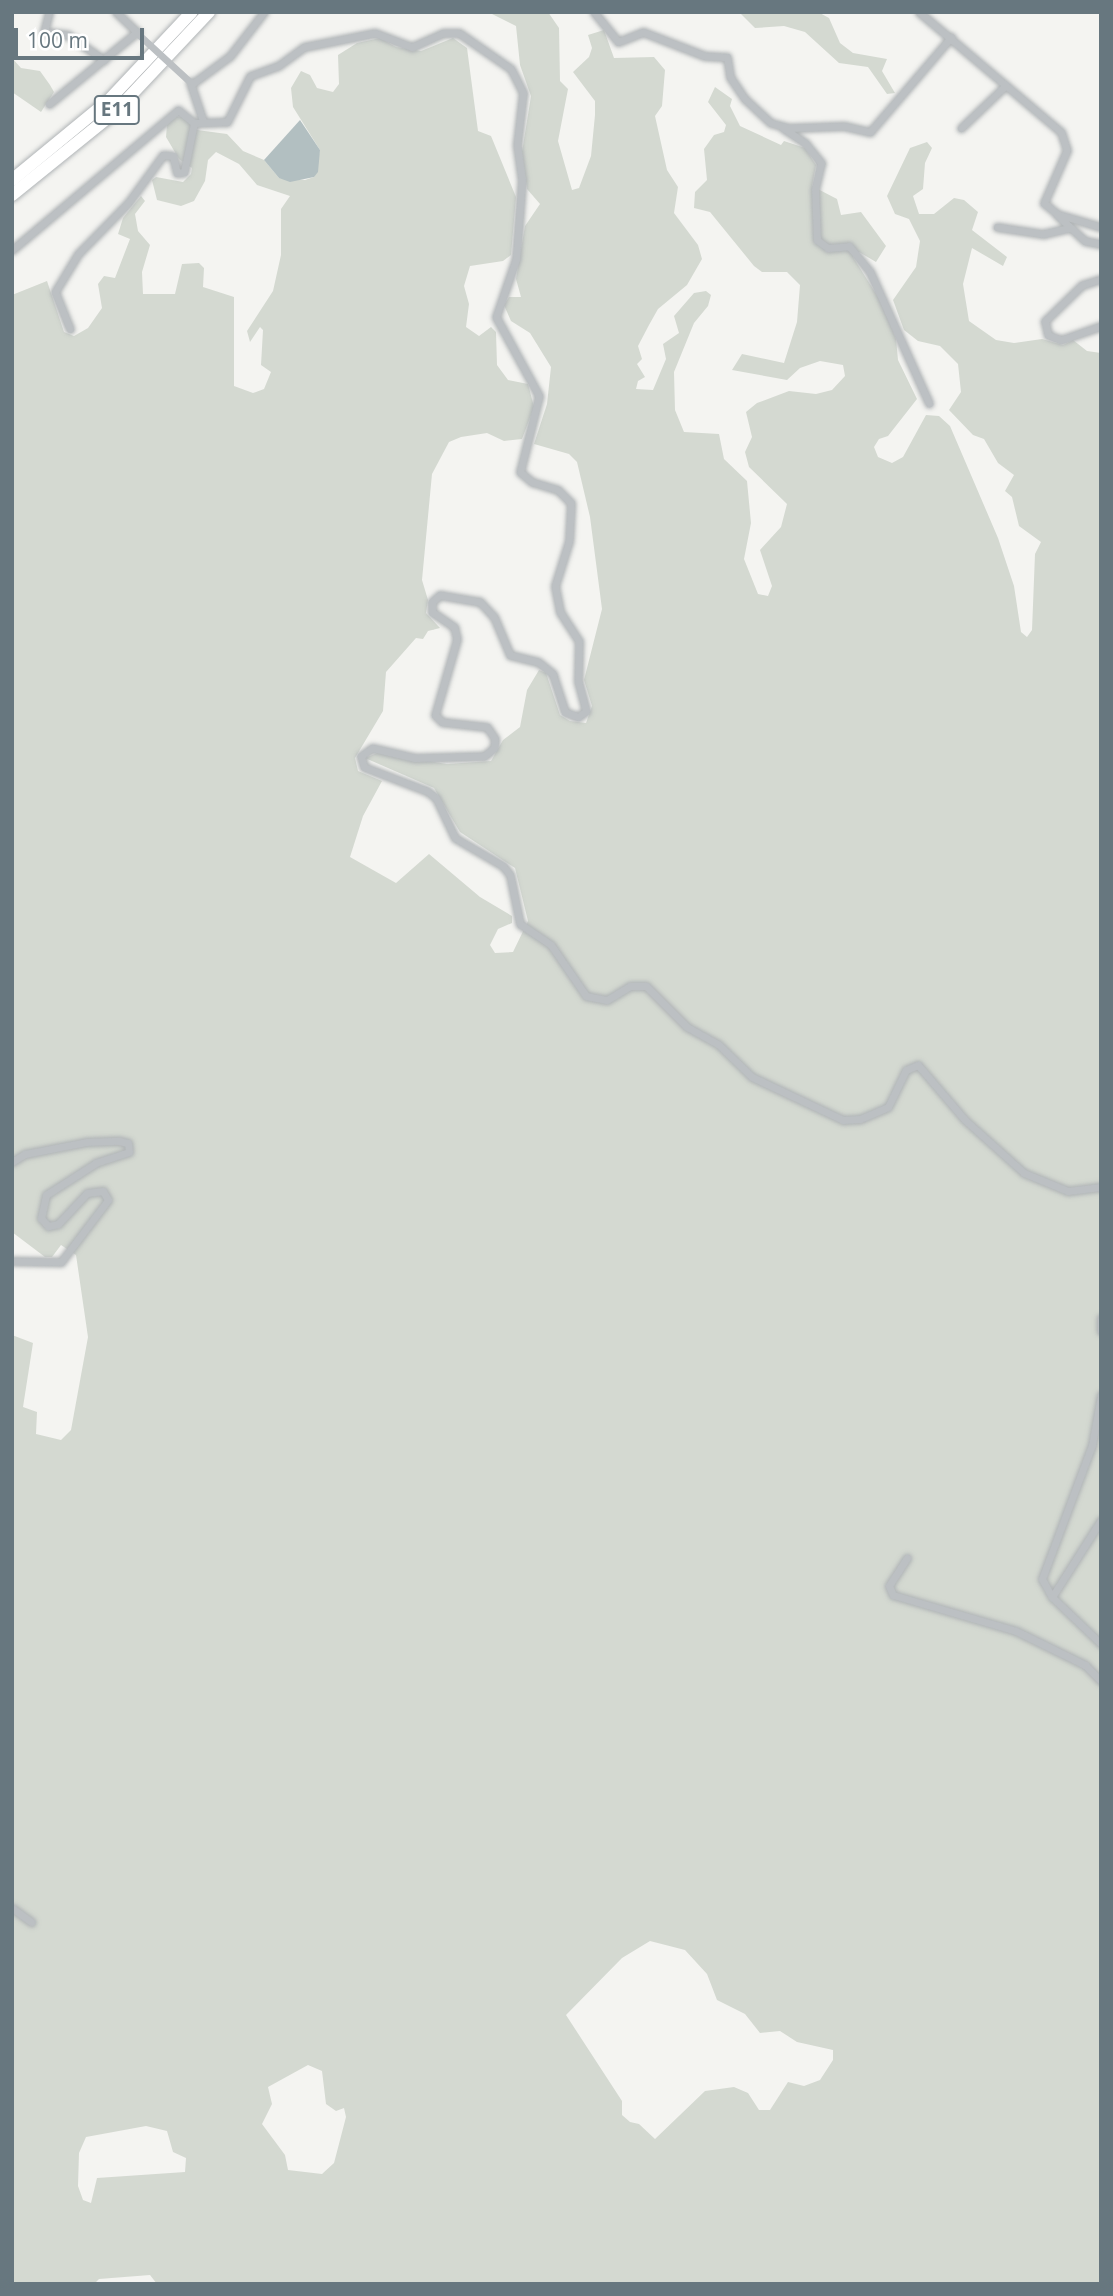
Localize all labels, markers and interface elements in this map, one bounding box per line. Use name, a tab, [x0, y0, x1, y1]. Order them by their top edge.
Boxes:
scale bar	[18, 14, 147, 58]
text: 100 m	[27, 26, 88, 54]
road number: E11	[92, 94, 142, 125]

